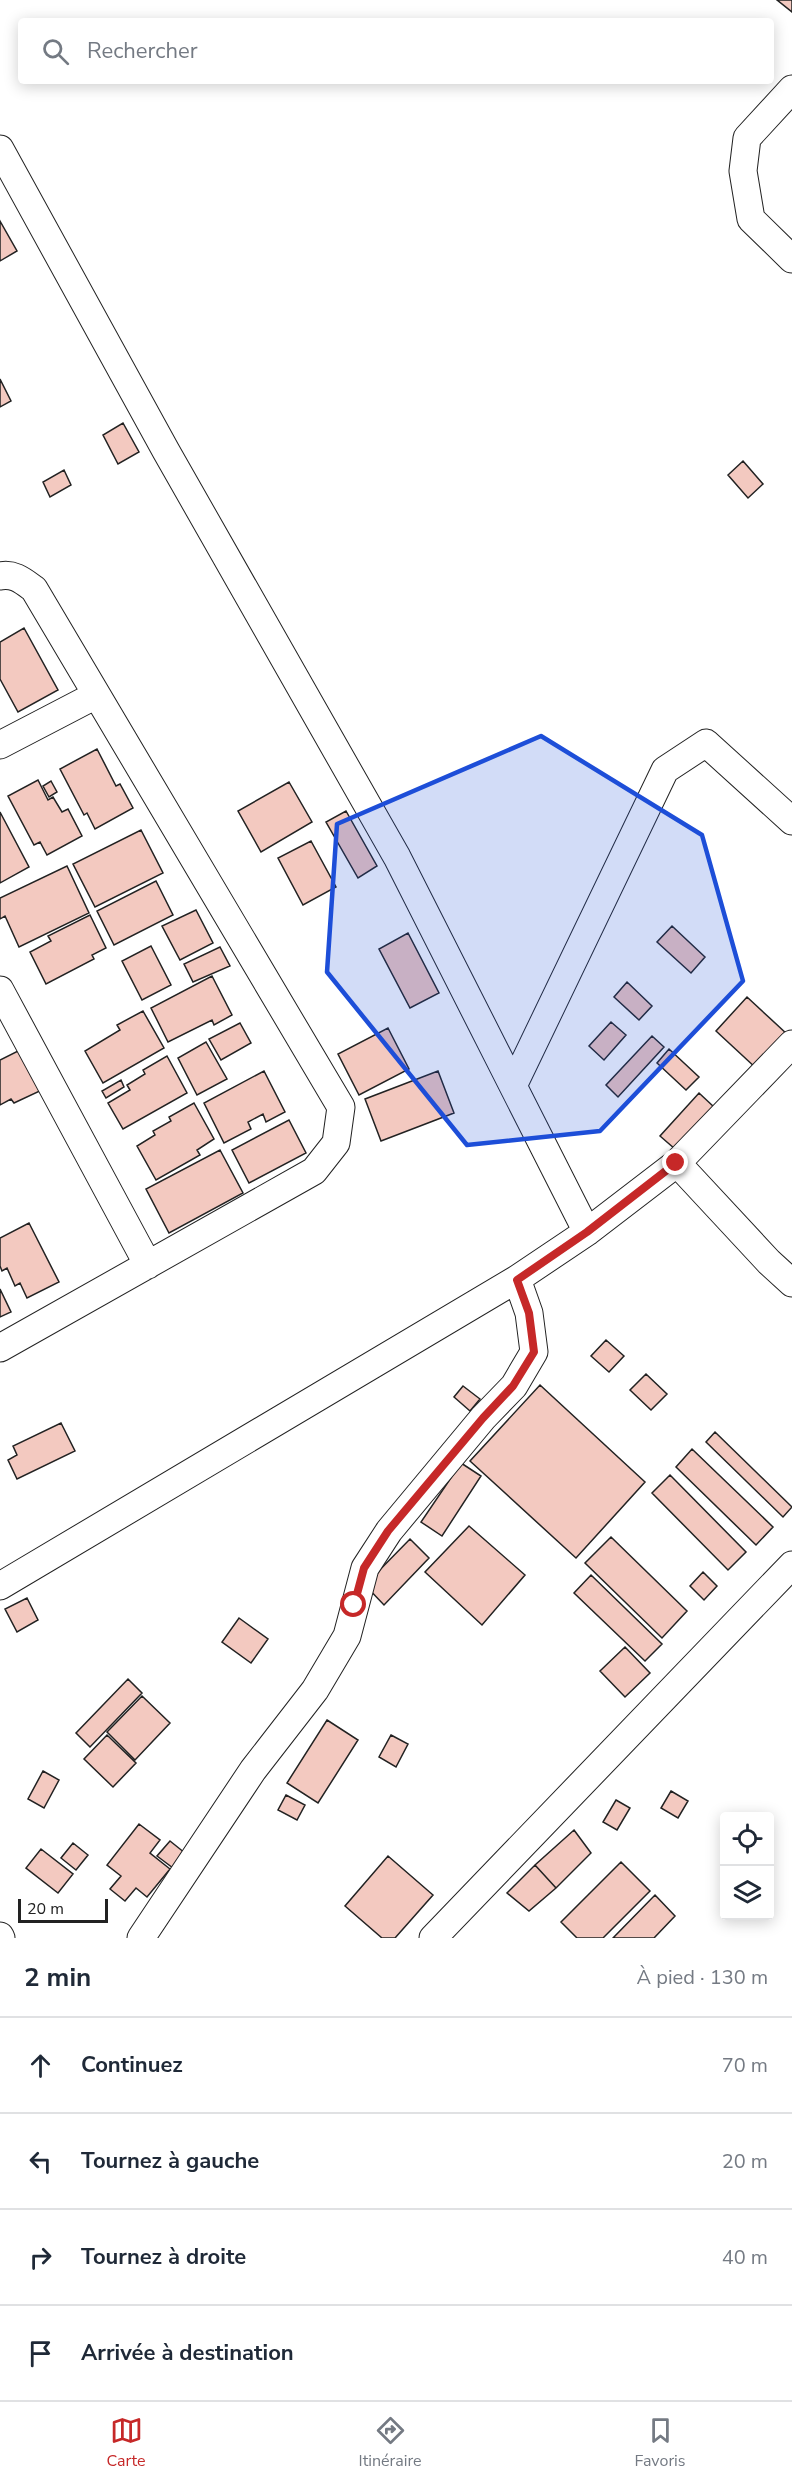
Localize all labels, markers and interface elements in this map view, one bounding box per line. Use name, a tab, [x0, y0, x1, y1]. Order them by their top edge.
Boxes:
search box	[18, 18, 774, 84]
icon: search	[39, 35, 72, 68]
text: Rechercher	[87, 36, 198, 66]
route end	[662, 1149, 688, 1175]
route start	[340, 1591, 366, 1617]
map controls	[720, 1812, 774, 1920]
button: locate	[720, 1812, 774, 1866]
button: layers	[720, 1866, 774, 1920]
scale bar	[18, 1896, 108, 1924]
text: 20 m	[27, 1898, 64, 1920]
text: 2 min	[24, 1960, 91, 1995]
text: À pied · 130 m	[637, 1964, 768, 1991]
icon: ahead	[24, 2049, 57, 2082]
text: Continuez	[81, 2050, 183, 2080]
text: 70 m	[722, 2052, 768, 2079]
icon: left	[24, 2145, 57, 2178]
text: Tournez à gauche	[81, 2146, 259, 2176]
text: 20 m	[722, 2148, 768, 2175]
icon: right	[24, 2241, 57, 2274]
text: Tournez à droite	[81, 2242, 246, 2272]
text: 40 m	[722, 2244, 768, 2271]
icon: arrive	[24, 2337, 57, 2370]
text: Arrivée à destination	[81, 2338, 294, 2368]
tab: Carte	[106, 2414, 146, 2472]
tab: Itinéraire	[359, 2414, 422, 2472]
tab: Favoris	[635, 2414, 686, 2472]

